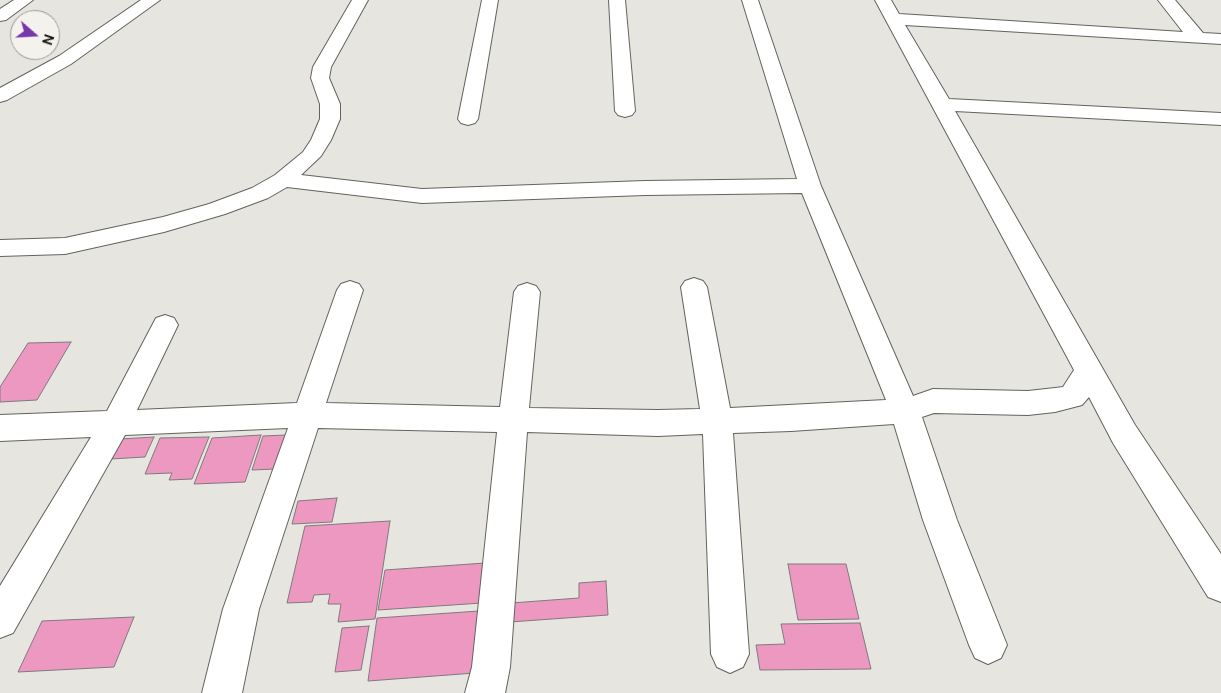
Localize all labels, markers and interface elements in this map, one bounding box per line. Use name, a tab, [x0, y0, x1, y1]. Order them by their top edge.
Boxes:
north arrow	[10, 10, 60, 60]
text: N	[38, 32, 58, 47]

